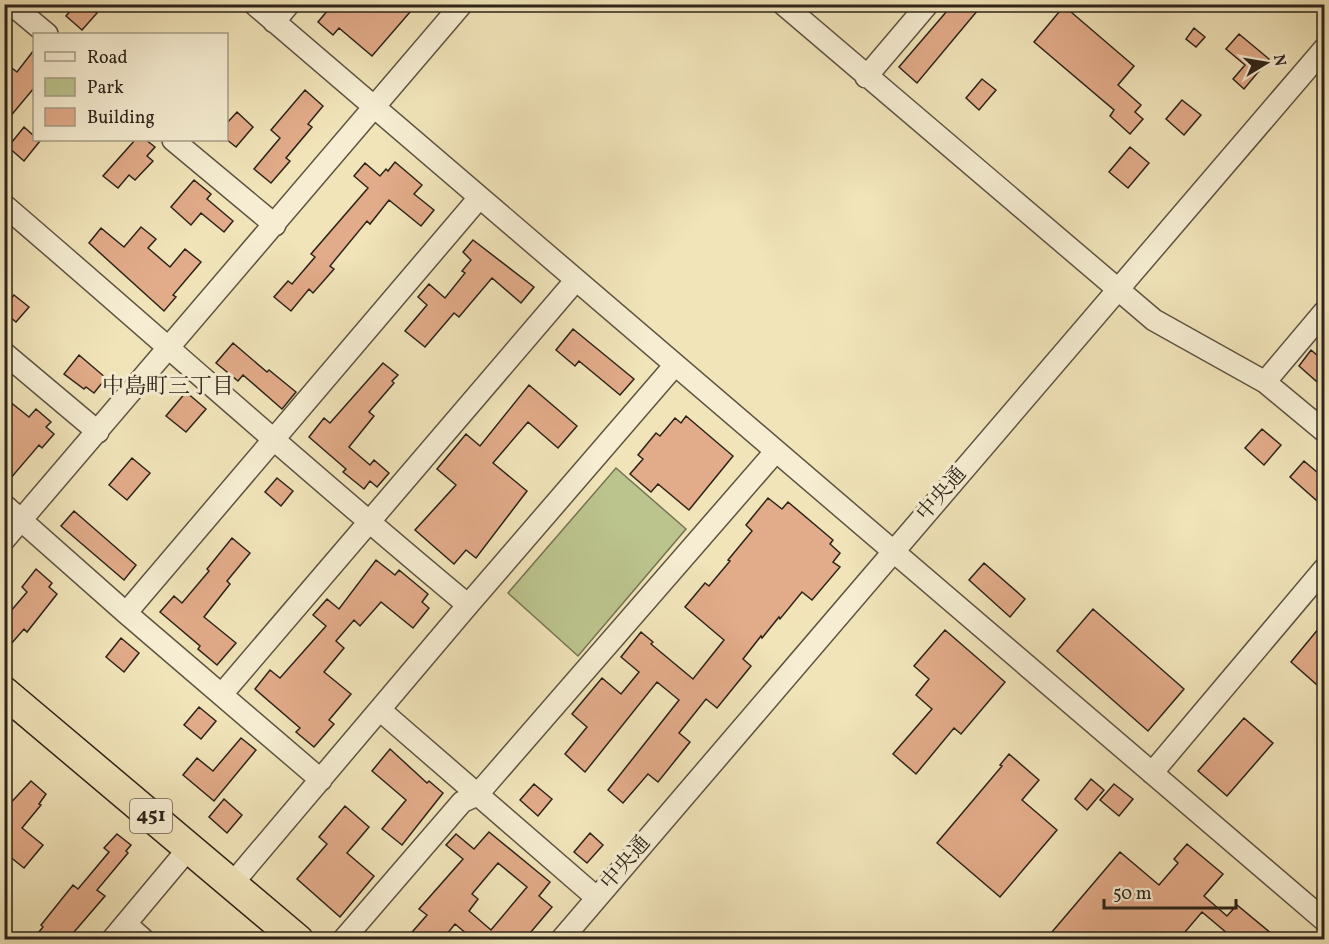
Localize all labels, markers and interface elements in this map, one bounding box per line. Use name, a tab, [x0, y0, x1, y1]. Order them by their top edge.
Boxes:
legend	[33, 33, 228, 141]
north arrow	[1236, 33, 1296, 93]
text: Road	[87, 46, 128, 71]
text: N	[1267, 53, 1291, 69]
text: Park	[87, 76, 124, 101]
text: Building	[87, 106, 155, 131]
district label: 中島町三丁目	[102, 372, 234, 403]
street label: 中央通	[910, 461, 974, 527]
road number: 451	[130, 799, 172, 833]
street label: 中央通	[594, 830, 658, 896]
scale bar	[1104, 872, 1236, 910]
text: 50 m	[1113, 882, 1152, 907]

